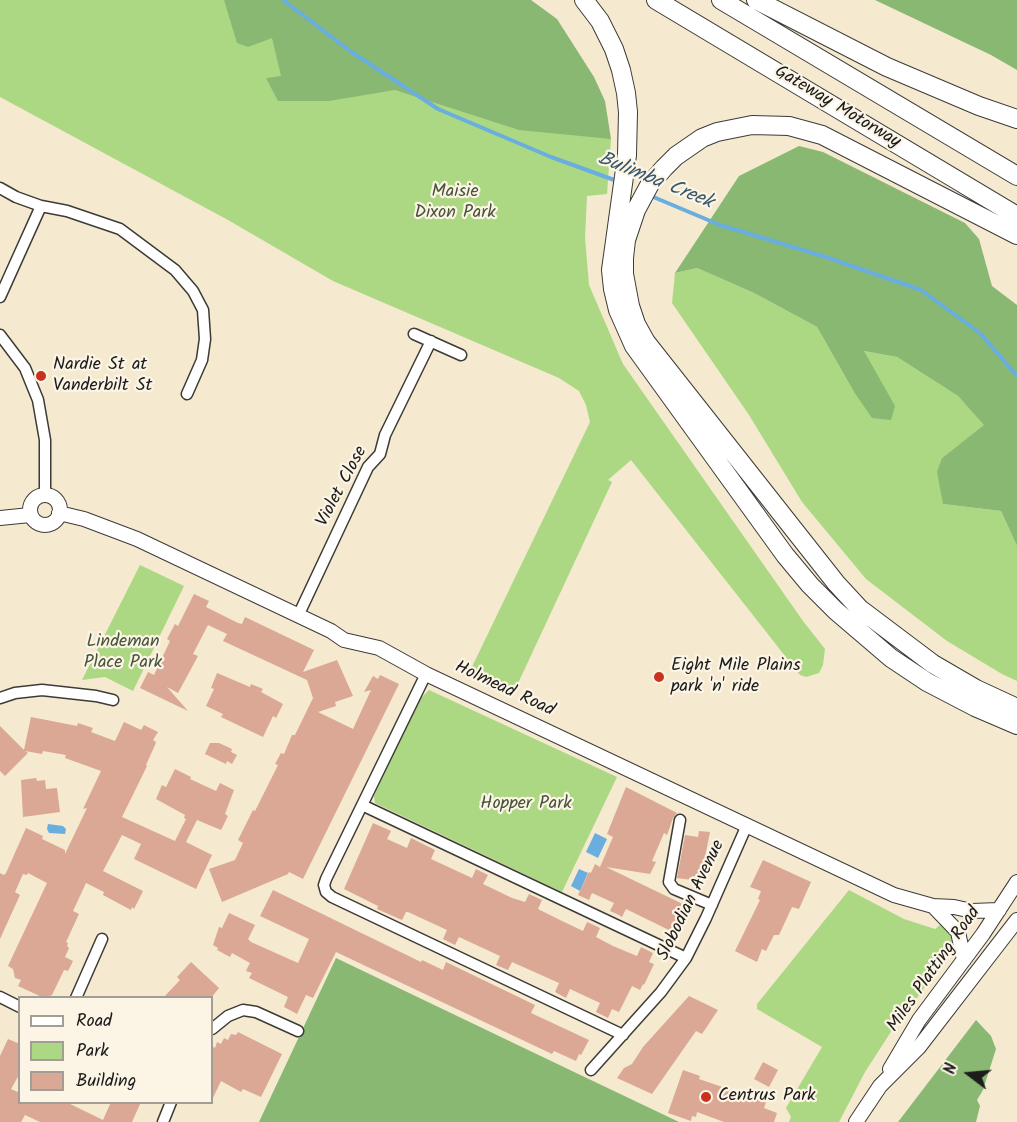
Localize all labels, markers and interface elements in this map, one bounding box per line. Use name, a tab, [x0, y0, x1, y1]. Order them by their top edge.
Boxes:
street label: Gateway Motorway	[770, 62, 904, 154]
water label: Bulimba Creek	[594, 148, 716, 216]
park label: Maisie Dixon Park	[414, 182, 496, 224]
place label: Nardie St at Vanderbilt St	[53, 355, 153, 398]
marker: Nardie St at Vanderbilt St	[34, 369, 48, 383]
street label: Violet Close	[313, 443, 373, 531]
park label: Lindeman Place Park	[84, 632, 162, 674]
place label: Eight Mile Plains park 'n' ride	[671, 656, 801, 698]
street label: Holmead Road	[451, 657, 557, 723]
marker: Eight Mile Plains park 'n' ride	[652, 670, 666, 684]
park label: Hopper Park	[480, 794, 572, 816]
street label: Slobodian Avenue	[654, 837, 730, 965]
street label: Miles Platting Road	[884, 903, 986, 1037]
legend	[18, 996, 213, 1104]
text: Road	[76, 1007, 112, 1036]
text: Park	[76, 1037, 109, 1066]
north arrow	[939, 1044, 999, 1104]
text: N	[938, 1061, 965, 1077]
text: Building	[76, 1067, 136, 1096]
place label: Centrus Park	[718, 1086, 816, 1108]
marker: Centrus Park	[699, 1090, 713, 1104]

